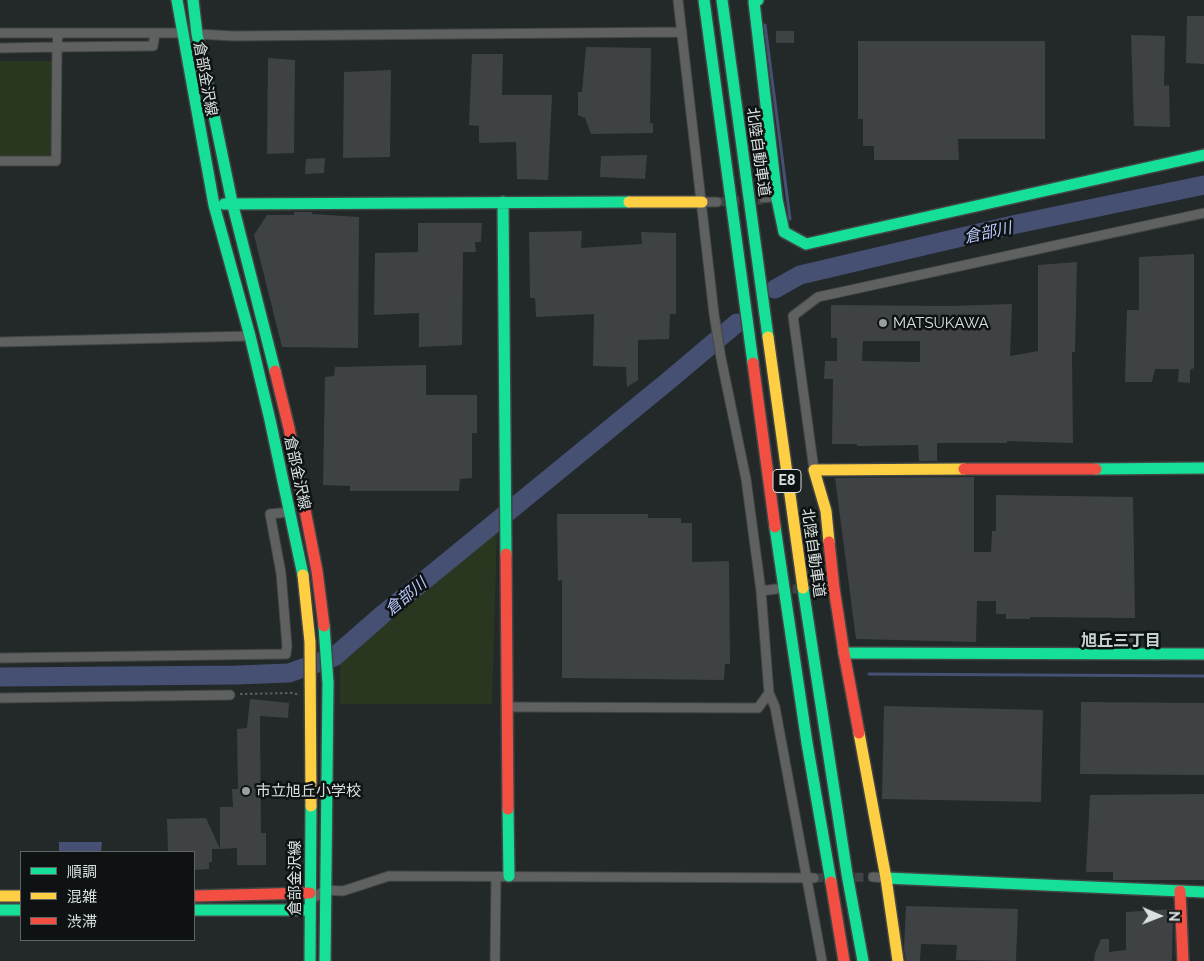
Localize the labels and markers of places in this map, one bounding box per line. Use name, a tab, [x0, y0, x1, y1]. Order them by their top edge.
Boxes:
place label: MATSUKAWA	[893, 314, 989, 332]
marker: MATSUKAWA	[877, 317, 889, 329]
place label: 市立旭丘小学校	[256, 782, 361, 800]
marker: 市立旭丘小学校	[240, 785, 252, 797]

